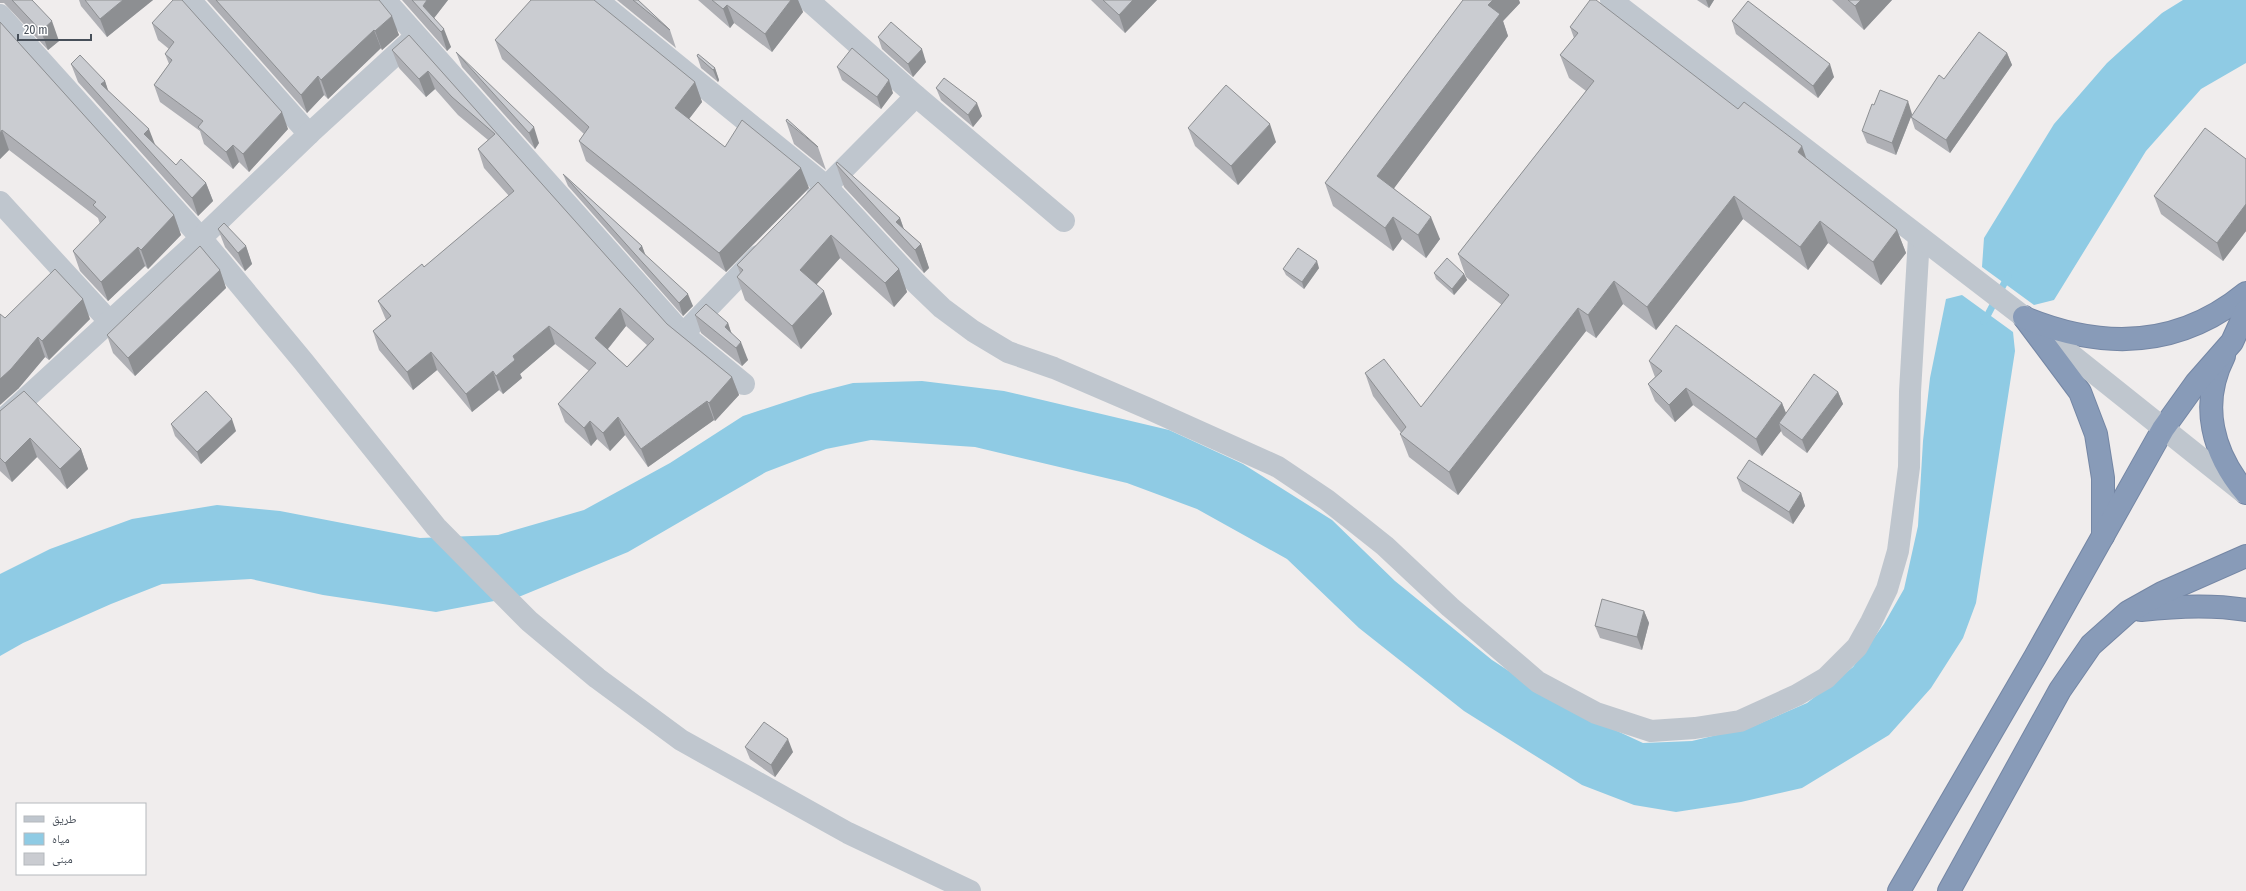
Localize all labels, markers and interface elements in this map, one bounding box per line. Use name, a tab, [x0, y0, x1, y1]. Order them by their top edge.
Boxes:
scale bar	[18, 16, 91, 42]
text: 20 m	[24, 23, 48, 37]
legend	[16, 803, 146, 875]
text: طريق	[52, 812, 77, 826]
text: مياه	[52, 832, 70, 846]
text: مبنى	[52, 852, 73, 866]

